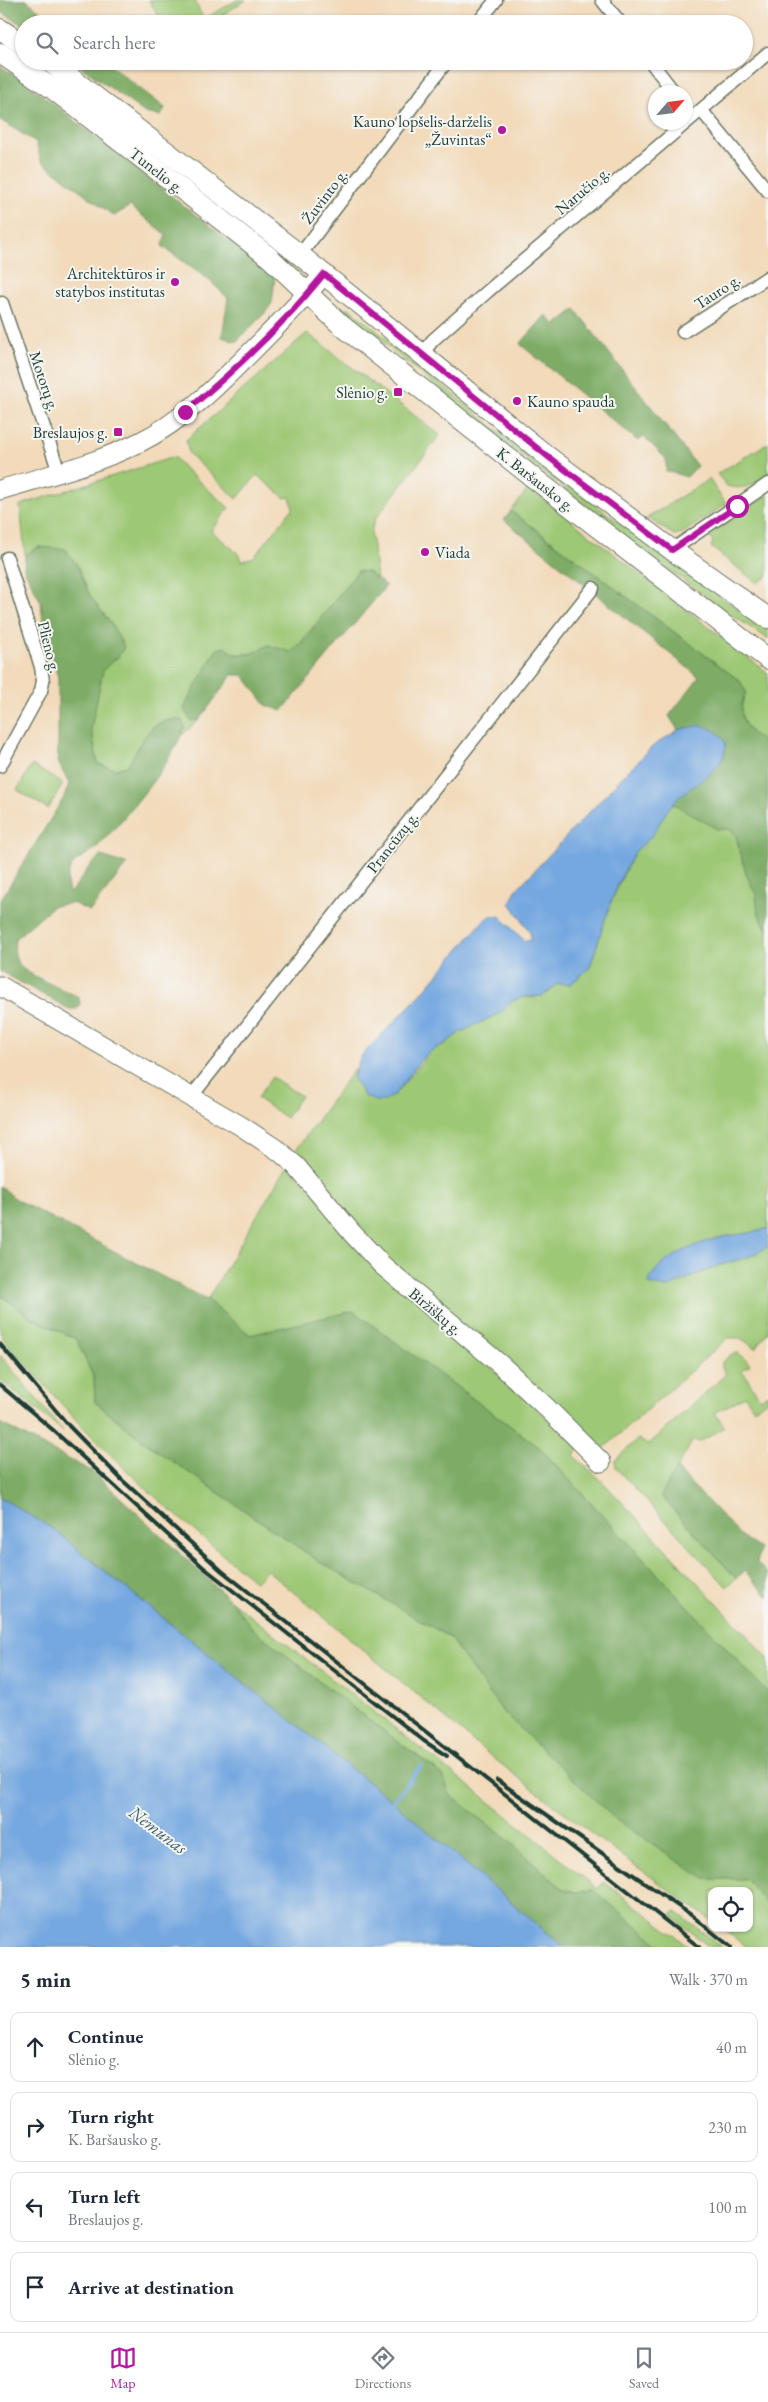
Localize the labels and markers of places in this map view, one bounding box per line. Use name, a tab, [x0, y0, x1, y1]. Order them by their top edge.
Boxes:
place label: Kauno lopšelis-darželis „Žuvintas“	[353, 111, 492, 150]
marker: Kauno lopšelis-darželis „Žuvintas“	[496, 124, 508, 136]
place label: Architektūros ir statybos institutas	[55, 263, 166, 302]
marker: Architektūros ir statybos institutas	[169, 276, 181, 288]
place label: Slėnio g.	[336, 382, 388, 403]
marker: Slėnio g.	[392, 386, 404, 398]
place label: Kauno spauda	[527, 391, 615, 412]
marker: Kauno spauda	[511, 395, 523, 407]
place label: Breslaujos g.	[33, 422, 108, 443]
marker: Breslaujos g.	[112, 426, 124, 438]
place label: Viada	[435, 542, 471, 563]
marker: Viada	[419, 546, 431, 558]

